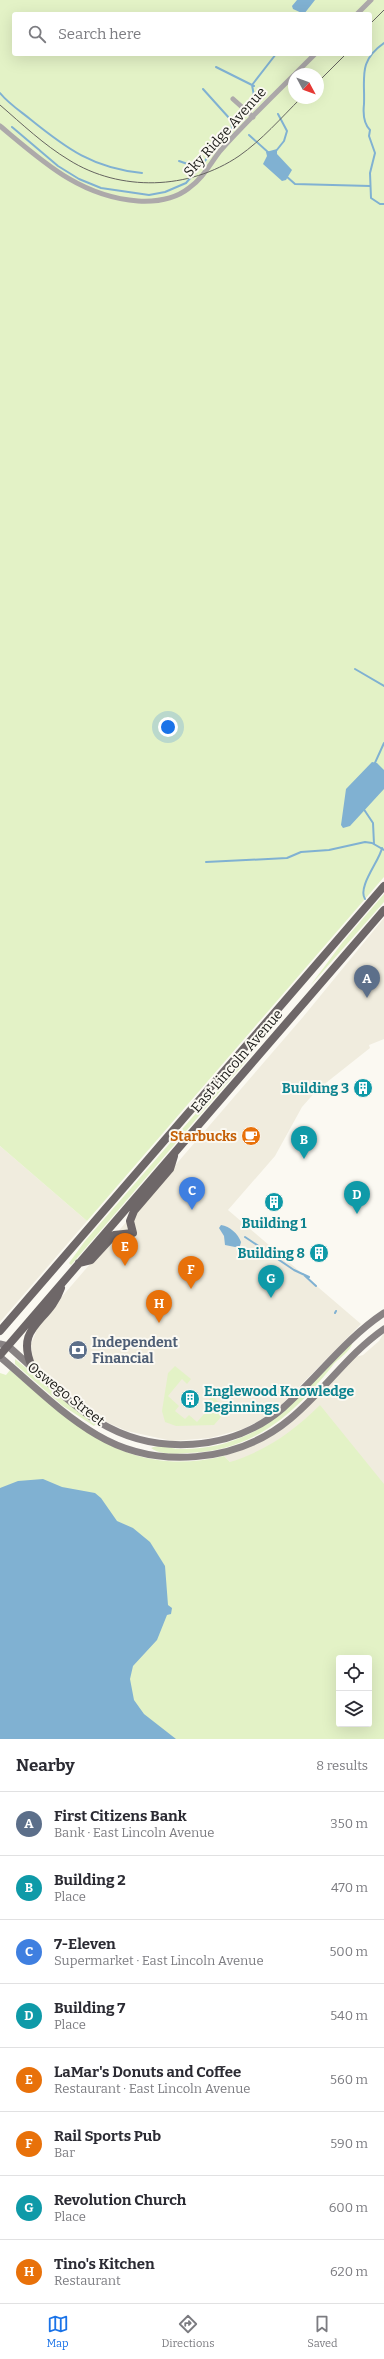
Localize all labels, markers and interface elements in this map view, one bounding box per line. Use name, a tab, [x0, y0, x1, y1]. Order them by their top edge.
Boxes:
search box	[12, 12, 372, 56]
icon: search	[26, 23, 48, 45]
text: Search here	[58, 25, 141, 43]
north arrow	[288, 68, 324, 104]
street label: Sky Ridge Avenue	[180, 83, 270, 181]
your location	[158, 717, 178, 737]
pin: A	[354, 965, 380, 998]
street label: East Lincoln Avenue	[188, 1006, 286, 1116]
building icon: Building 3	[352, 1077, 374, 1099]
place label: Building 3	[282, 1080, 349, 1097]
cafe icon: Starbucks	[240, 1125, 262, 1147]
pin: B	[291, 1126, 317, 1159]
place label: Starbucks	[170, 1128, 237, 1145]
pin: C	[179, 1177, 205, 1210]
pin: D	[344, 1181, 370, 1214]
building icon: Building 1	[263, 1191, 285, 1213]
place label: Building 1	[241, 1215, 307, 1232]
pin: E	[112, 1233, 138, 1266]
building icon: Building 8	[308, 1242, 330, 1264]
place label: Building 8	[238, 1245, 305, 1262]
pin: F	[178, 1256, 204, 1289]
pin: G	[258, 1265, 284, 1298]
pin: H	[146, 1290, 172, 1323]
place label: Independent Financial	[92, 1334, 179, 1367]
bank icon: Independent Financial	[67, 1339, 89, 1361]
street label: Oswego Street	[24, 1359, 108, 1429]
place label: Englewood Knowledge Beginnings	[204, 1383, 355, 1416]
building icon: Englewood Knowledge Beginnings	[179, 1388, 201, 1410]
map controls	[336, 1655, 372, 1727]
button: locate	[336, 1655, 372, 1691]
button: layers	[336, 1691, 372, 1727]
text: Nearby	[16, 1755, 75, 1776]
text: 8 results	[316, 1758, 368, 1773]
text: First Citizens Bank	[54, 1807, 187, 1825]
text: A	[24, 1816, 34, 1831]
text: 350 m	[330, 1816, 368, 1831]
text: Bank · East Lincoln Avenue	[54, 1825, 214, 1840]
text: Building 2	[54, 1871, 126, 1889]
text: B	[25, 1880, 33, 1895]
text: 470 m	[331, 1880, 368, 1895]
text: Place	[54, 1889, 86, 1904]
text: 7-Eleven	[54, 1935, 116, 1953]
text: C	[25, 1944, 33, 1959]
text: 500 m	[329, 1944, 368, 1959]
text: Supermarket · East Lincoln Avenue	[54, 1953, 264, 1968]
text: Building 7	[54, 1999, 125, 2017]
text: D	[24, 2008, 34, 2023]
text: 540 m	[330, 2008, 368, 2023]
text: Place	[54, 2017, 86, 2032]
text: LaMar's Donuts and Coffee	[54, 2063, 241, 2081]
text: E	[25, 2072, 33, 2087]
text: 560 m	[330, 2072, 368, 2087]
text: Restaurant · East Lincoln Avenue	[54, 2081, 250, 2096]
text: Rail Sports Pub	[54, 2127, 161, 2145]
text: F	[25, 2136, 33, 2151]
text: 590 m	[330, 2136, 368, 2151]
text: Bar	[54, 2145, 75, 2160]
text: Revolution Church	[54, 2191, 186, 2209]
text: G	[24, 2200, 34, 2215]
text: 600 m	[329, 2200, 368, 2215]
text: Place	[54, 2209, 86, 2224]
text: Tino's Kitchen	[54, 2255, 155, 2273]
text: H	[24, 2264, 34, 2279]
text: 620 m	[330, 2264, 368, 2279]
text: Restaurant	[54, 2273, 121, 2288]
tab: Map	[46, 2313, 69, 2350]
tab: Directions	[162, 2313, 214, 2350]
tab: Saved	[307, 2313, 338, 2350]

